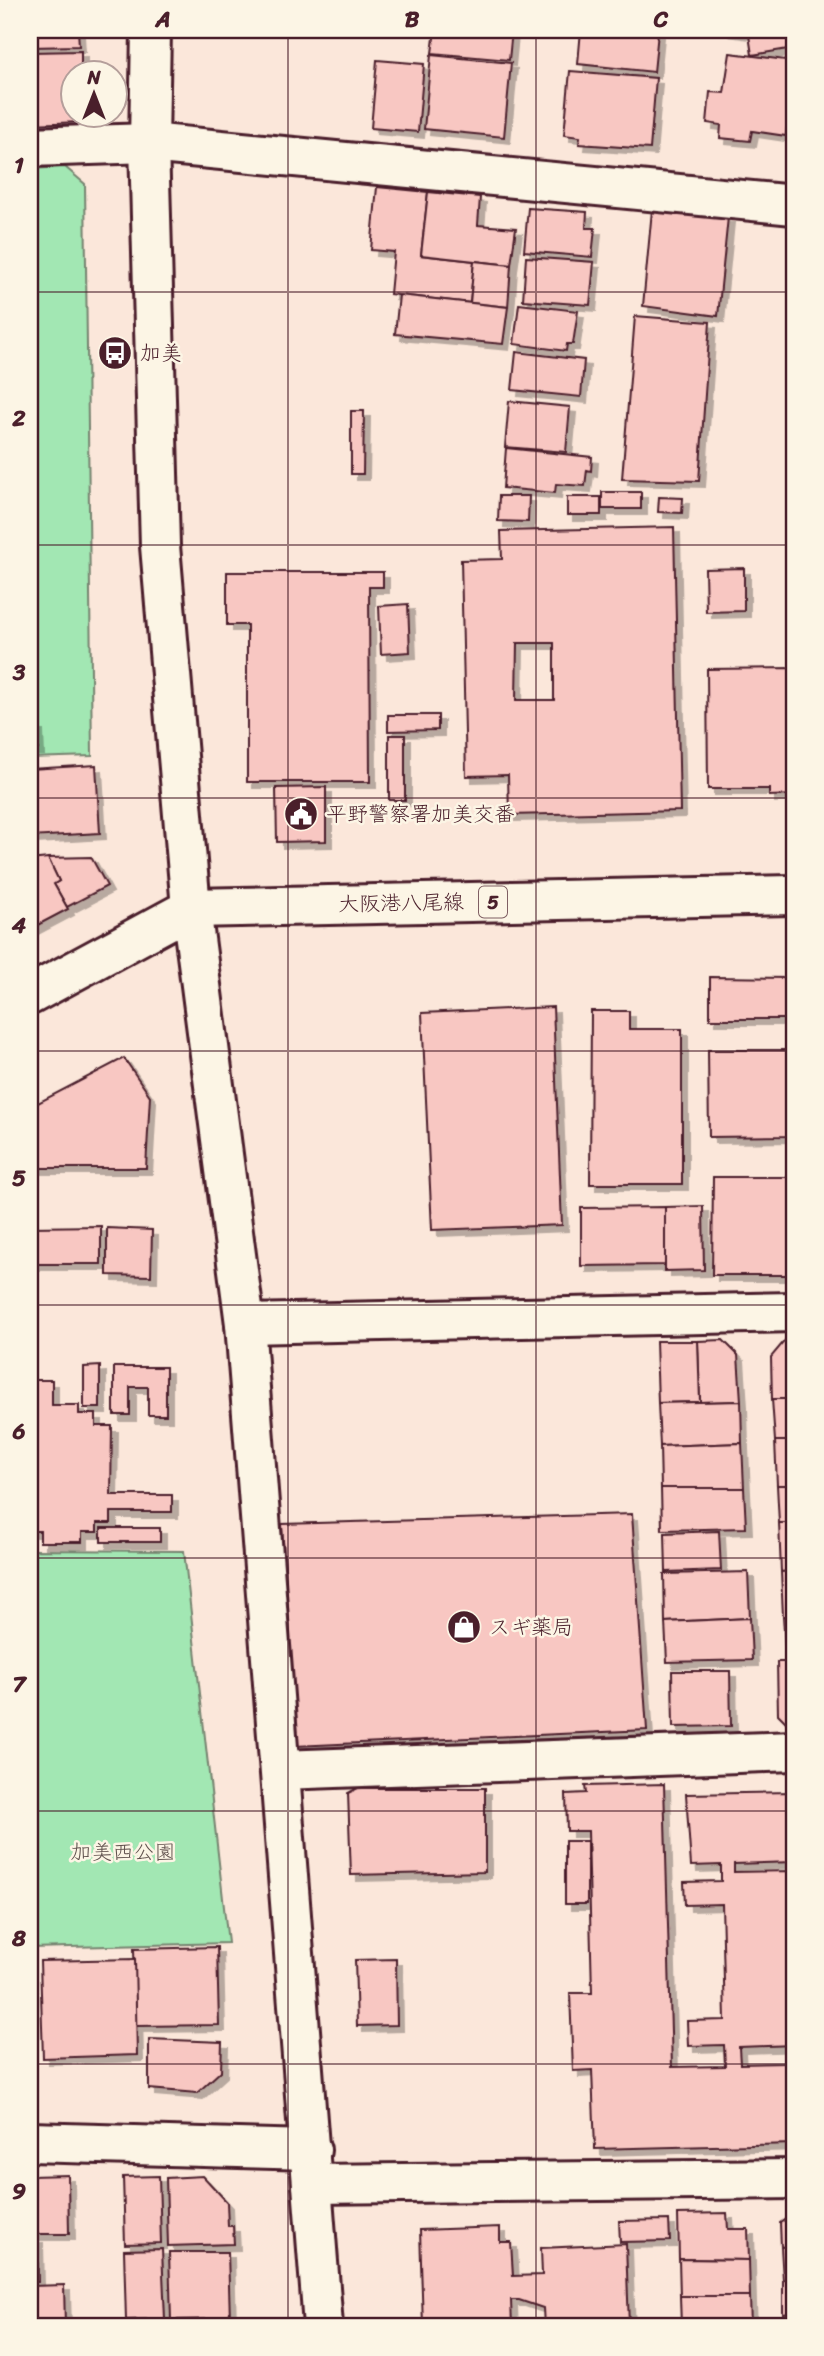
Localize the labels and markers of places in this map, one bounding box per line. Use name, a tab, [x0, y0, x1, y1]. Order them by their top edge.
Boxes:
bus stop icon: 加美	[96, 334, 134, 372]
place label: 加美	[140, 334, 182, 372]
public building icon: 平野警察署加美交番	[282, 795, 320, 833]
place label: 平野警察署加美交番	[326, 795, 515, 833]
shop icon: スギ薬局	[445, 1608, 483, 1646]
place label: スギ薬局	[489, 1608, 573, 1646]

